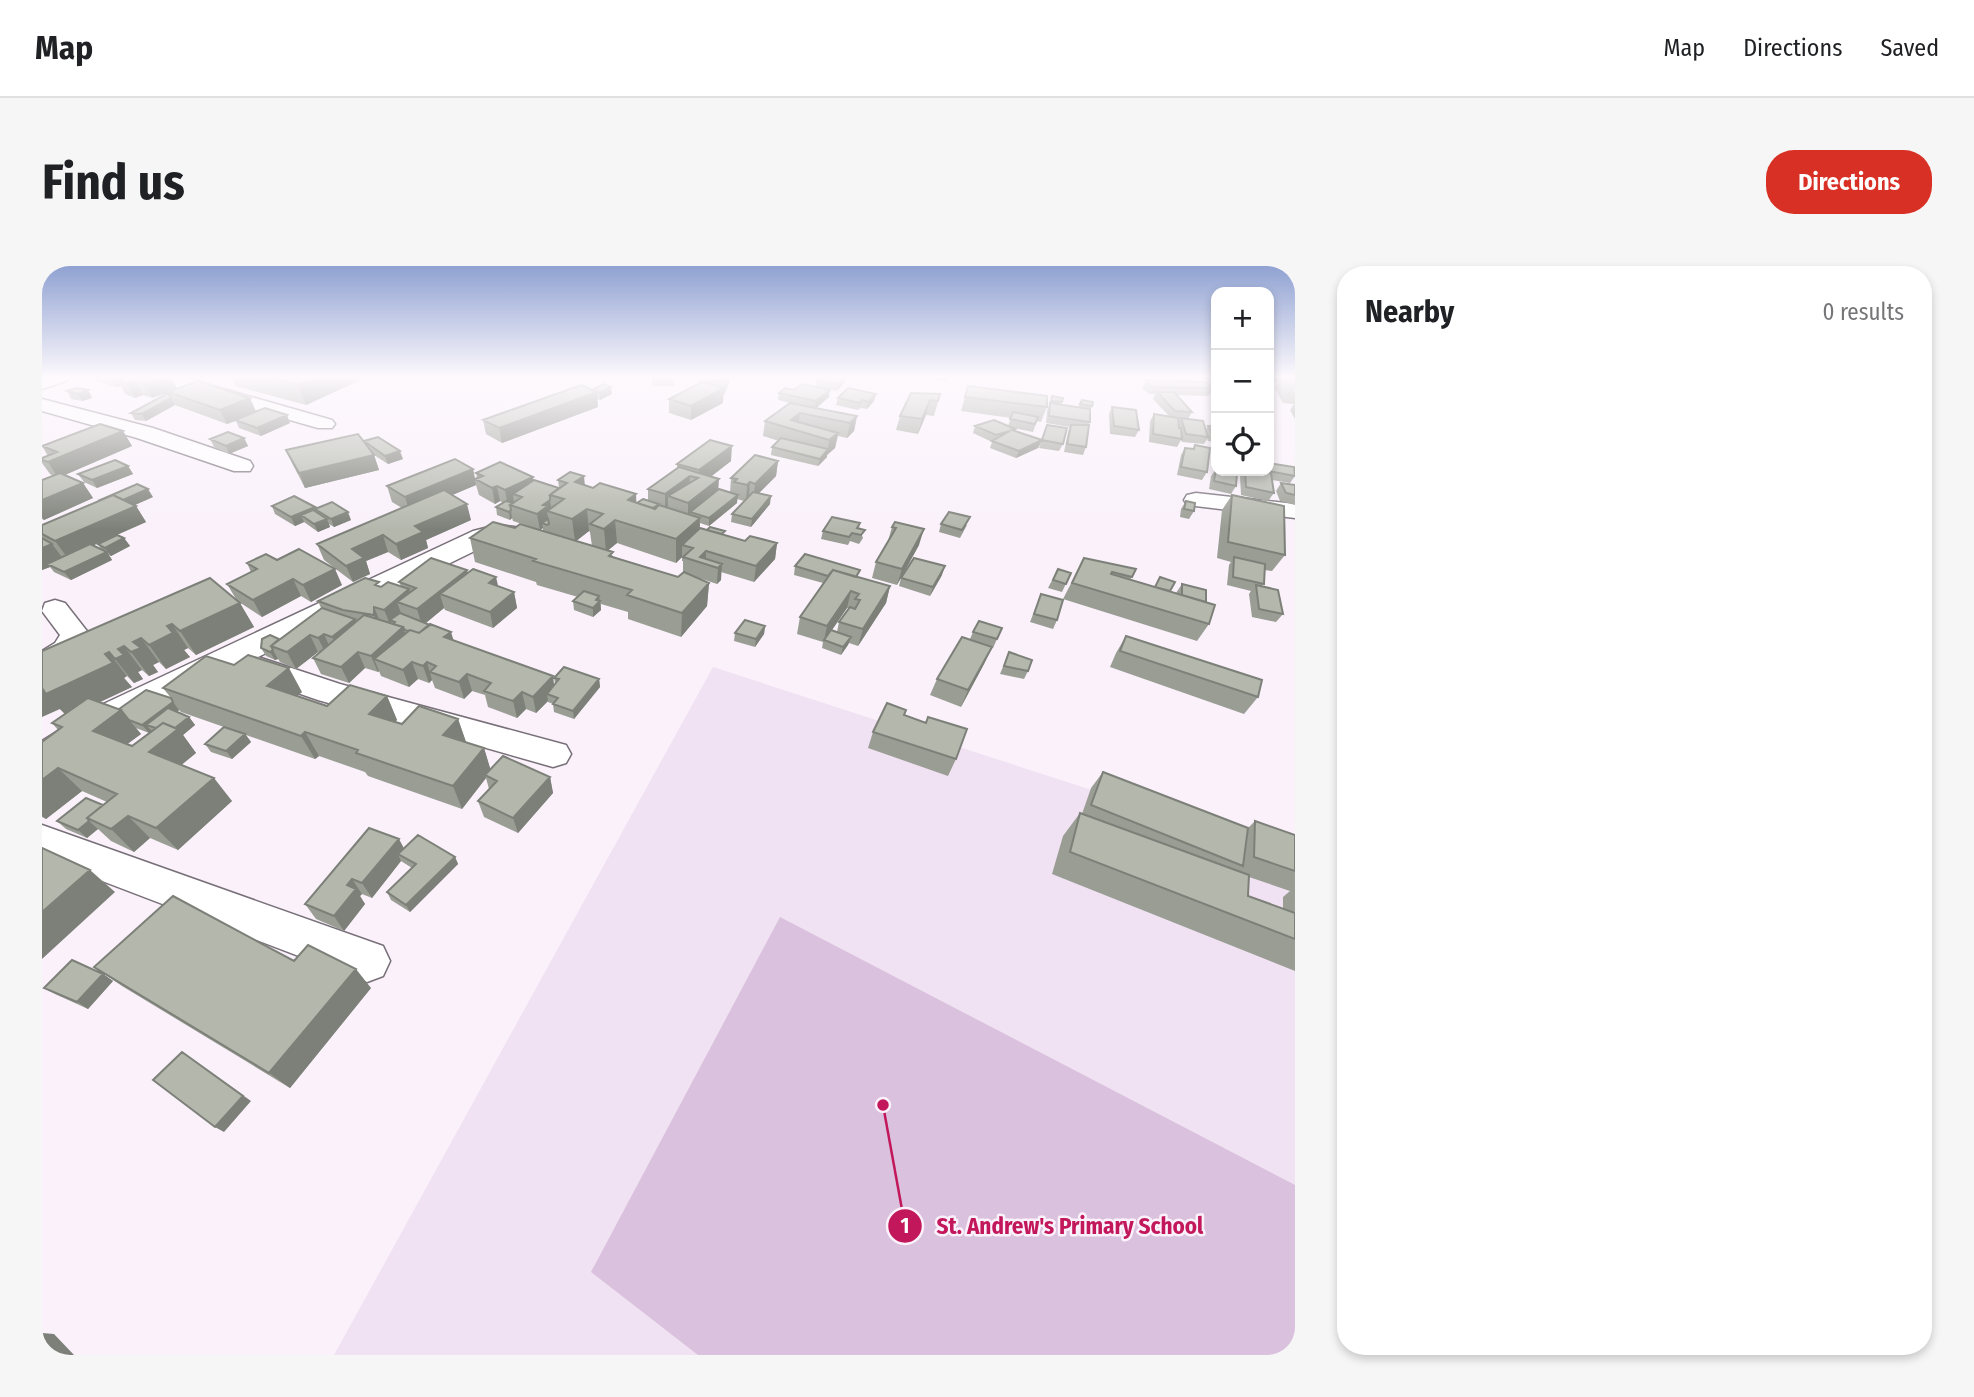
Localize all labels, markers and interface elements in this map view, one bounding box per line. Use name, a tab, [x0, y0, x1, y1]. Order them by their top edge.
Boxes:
text: Map	[35, 28, 93, 68]
text: Map	[1664, 34, 1705, 62]
text: Directions	[1743, 34, 1842, 62]
text: Saved	[1880, 34, 1939, 62]
button: Directions	[1766, 150, 1932, 214]
text: Find us	[42, 153, 185, 212]
map controls	[1211, 287, 1274, 476]
button: +	[1211, 287, 1274, 350]
text: Nearby	[1365, 294, 1454, 330]
text: 0 results	[1823, 298, 1904, 326]
button: −	[1211, 350, 1274, 413]
button: locate	[1211, 413, 1274, 476]
callout: St. Andrew's Primary School	[888, 1204, 1218, 1248]
text: St. Andrew's Primary School	[937, 1212, 1204, 1240]
text: 1	[901, 1213, 909, 1239]

